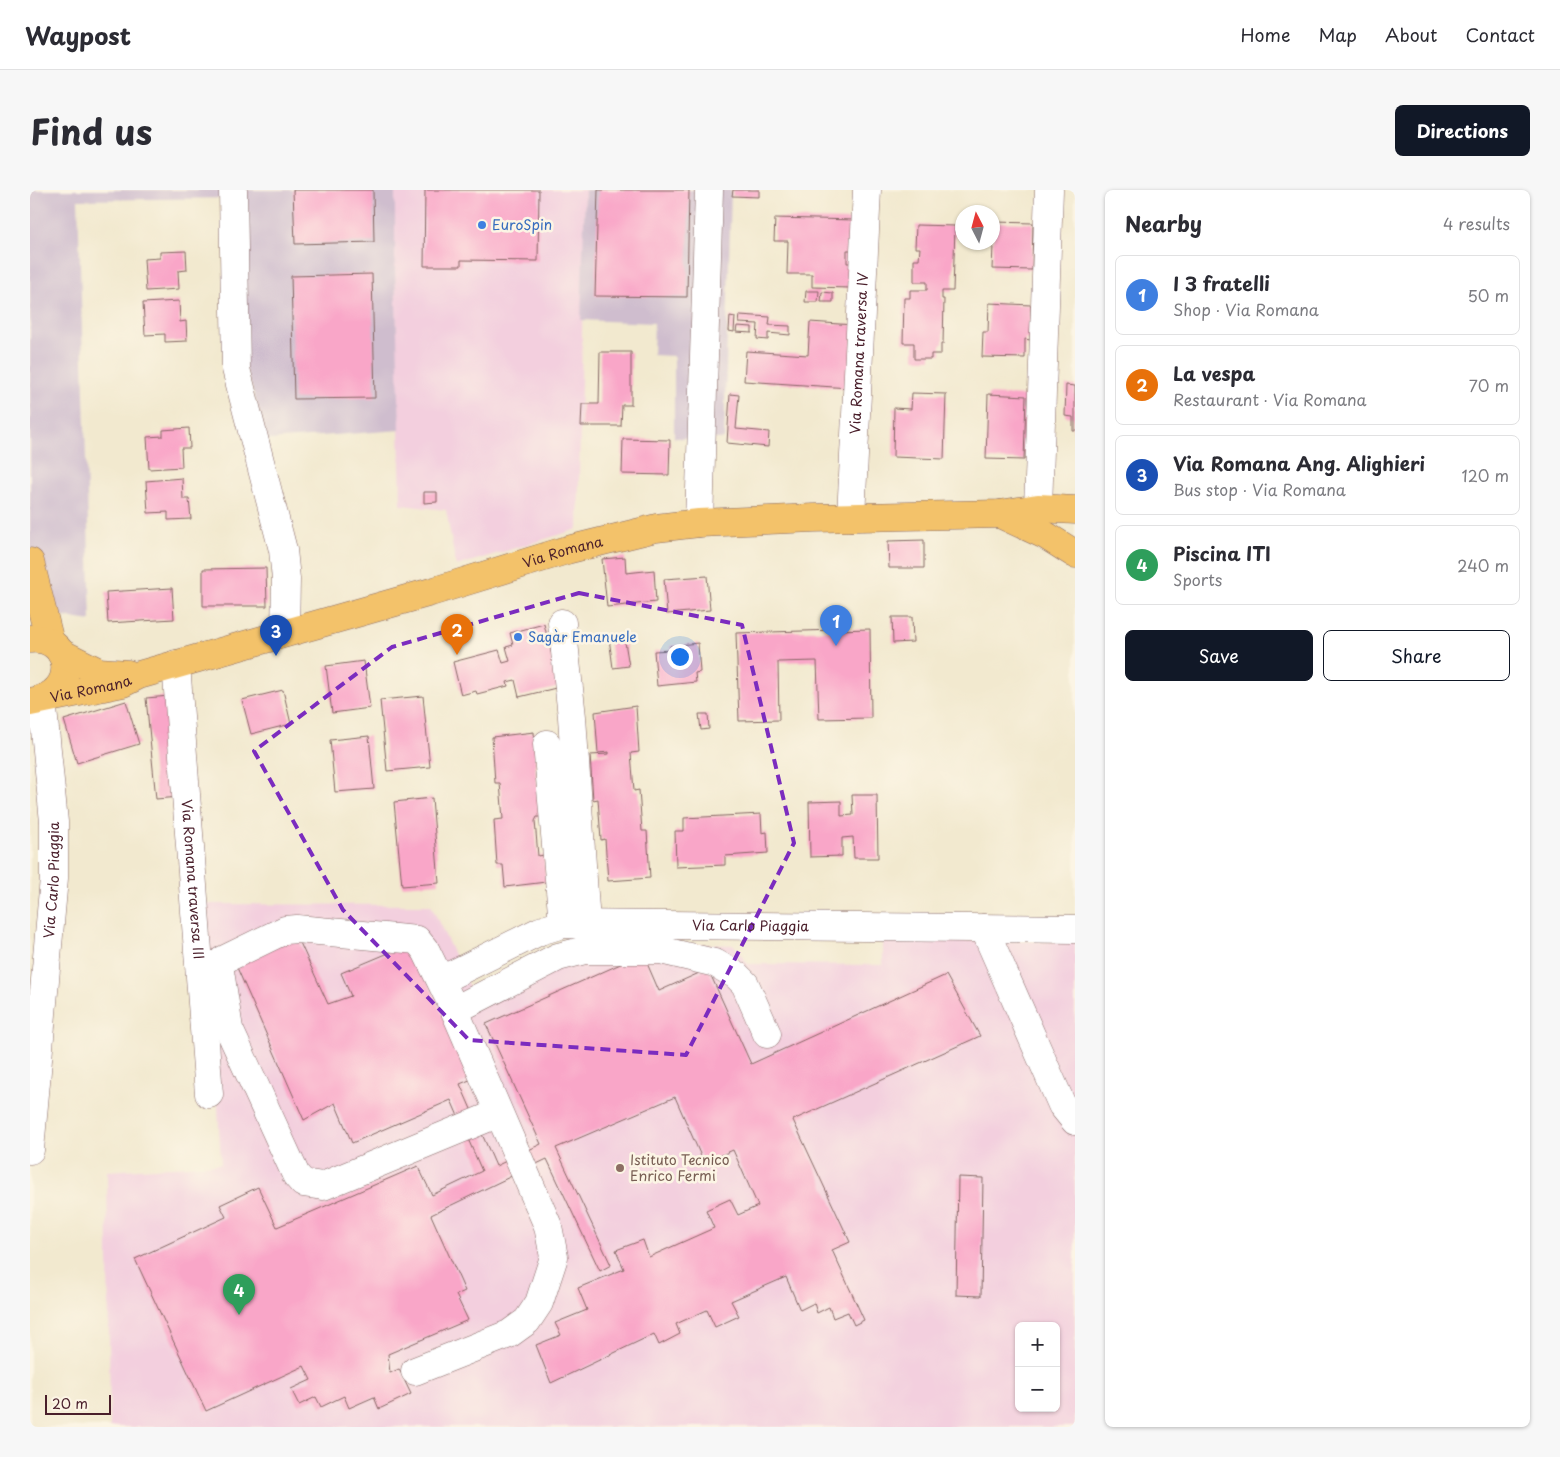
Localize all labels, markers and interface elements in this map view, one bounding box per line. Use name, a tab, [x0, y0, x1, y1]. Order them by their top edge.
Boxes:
text: Waypost	[25, 17, 131, 53]
text: Home	[1240, 21, 1290, 48]
text: Map	[1318, 21, 1357, 48]
text: About	[1385, 21, 1437, 48]
text: Contact	[1465, 21, 1535, 48]
text: Find us	[30, 104, 152, 157]
button: Directions	[1395, 105, 1530, 156]
north arrow	[955, 205, 1000, 250]
text: Nearby	[1125, 207, 1202, 239]
text: 4 results	[1443, 211, 1510, 235]
place label: EuroSpin	[492, 214, 552, 235]
marker: EuroSpin	[476, 219, 488, 231]
text: I 3 fratelli	[1173, 269, 1270, 297]
street label: Via Romana traversa IV	[844, 271, 873, 435]
text: 1	[1138, 283, 1146, 307]
text: 50 m	[1468, 283, 1509, 307]
text: Shop · Via Romana	[1173, 297, 1319, 321]
text: La vespa	[1173, 359, 1256, 387]
text: 2	[1136, 373, 1148, 397]
text: 70 m	[1469, 373, 1509, 397]
text: Restaurant · Via Romana	[1173, 387, 1367, 411]
text: Via Romana Ang. Alighieri	[1173, 449, 1425, 477]
text: 3	[1137, 463, 1147, 487]
text: 120 m	[1462, 463, 1509, 487]
text: Bus stop · Via Romana	[1173, 477, 1346, 501]
street label: Via Romana	[520, 531, 605, 573]
text: Piscina ITI	[1173, 539, 1271, 567]
text: 4	[1137, 553, 1147, 577]
text: 240 m	[1457, 553, 1509, 577]
text: Sports	[1173, 567, 1222, 591]
pin: 1	[820, 605, 852, 646]
pin: 2	[441, 614, 473, 655]
pin: 3	[260, 615, 292, 656]
place label: Sagàr Emanuele	[528, 626, 637, 647]
button: Save	[1125, 630, 1313, 681]
button: Share	[1323, 630, 1510, 681]
marker: Sagàr Emanuele	[512, 631, 524, 643]
your location	[667, 644, 693, 670]
street label: Via Romana	[48, 669, 135, 708]
street label: Via Romana traversa III	[176, 799, 210, 960]
street label: Via Carlo Piaggia	[38, 821, 64, 939]
street label: Via Carlo Piaggia	[692, 914, 809, 936]
place label: Istituto Tecnico Enrico Fermi	[630, 1149, 730, 1186]
marker: Istituto Tecnico Enrico Fermi	[614, 1162, 626, 1174]
pin: 4	[223, 1274, 255, 1315]
map controls	[1015, 1322, 1060, 1412]
button: +	[1015, 1322, 1060, 1367]
button: −	[1015, 1367, 1060, 1412]
scale bar	[45, 1392, 111, 1415]
text: 20 m	[52, 1393, 88, 1414]

